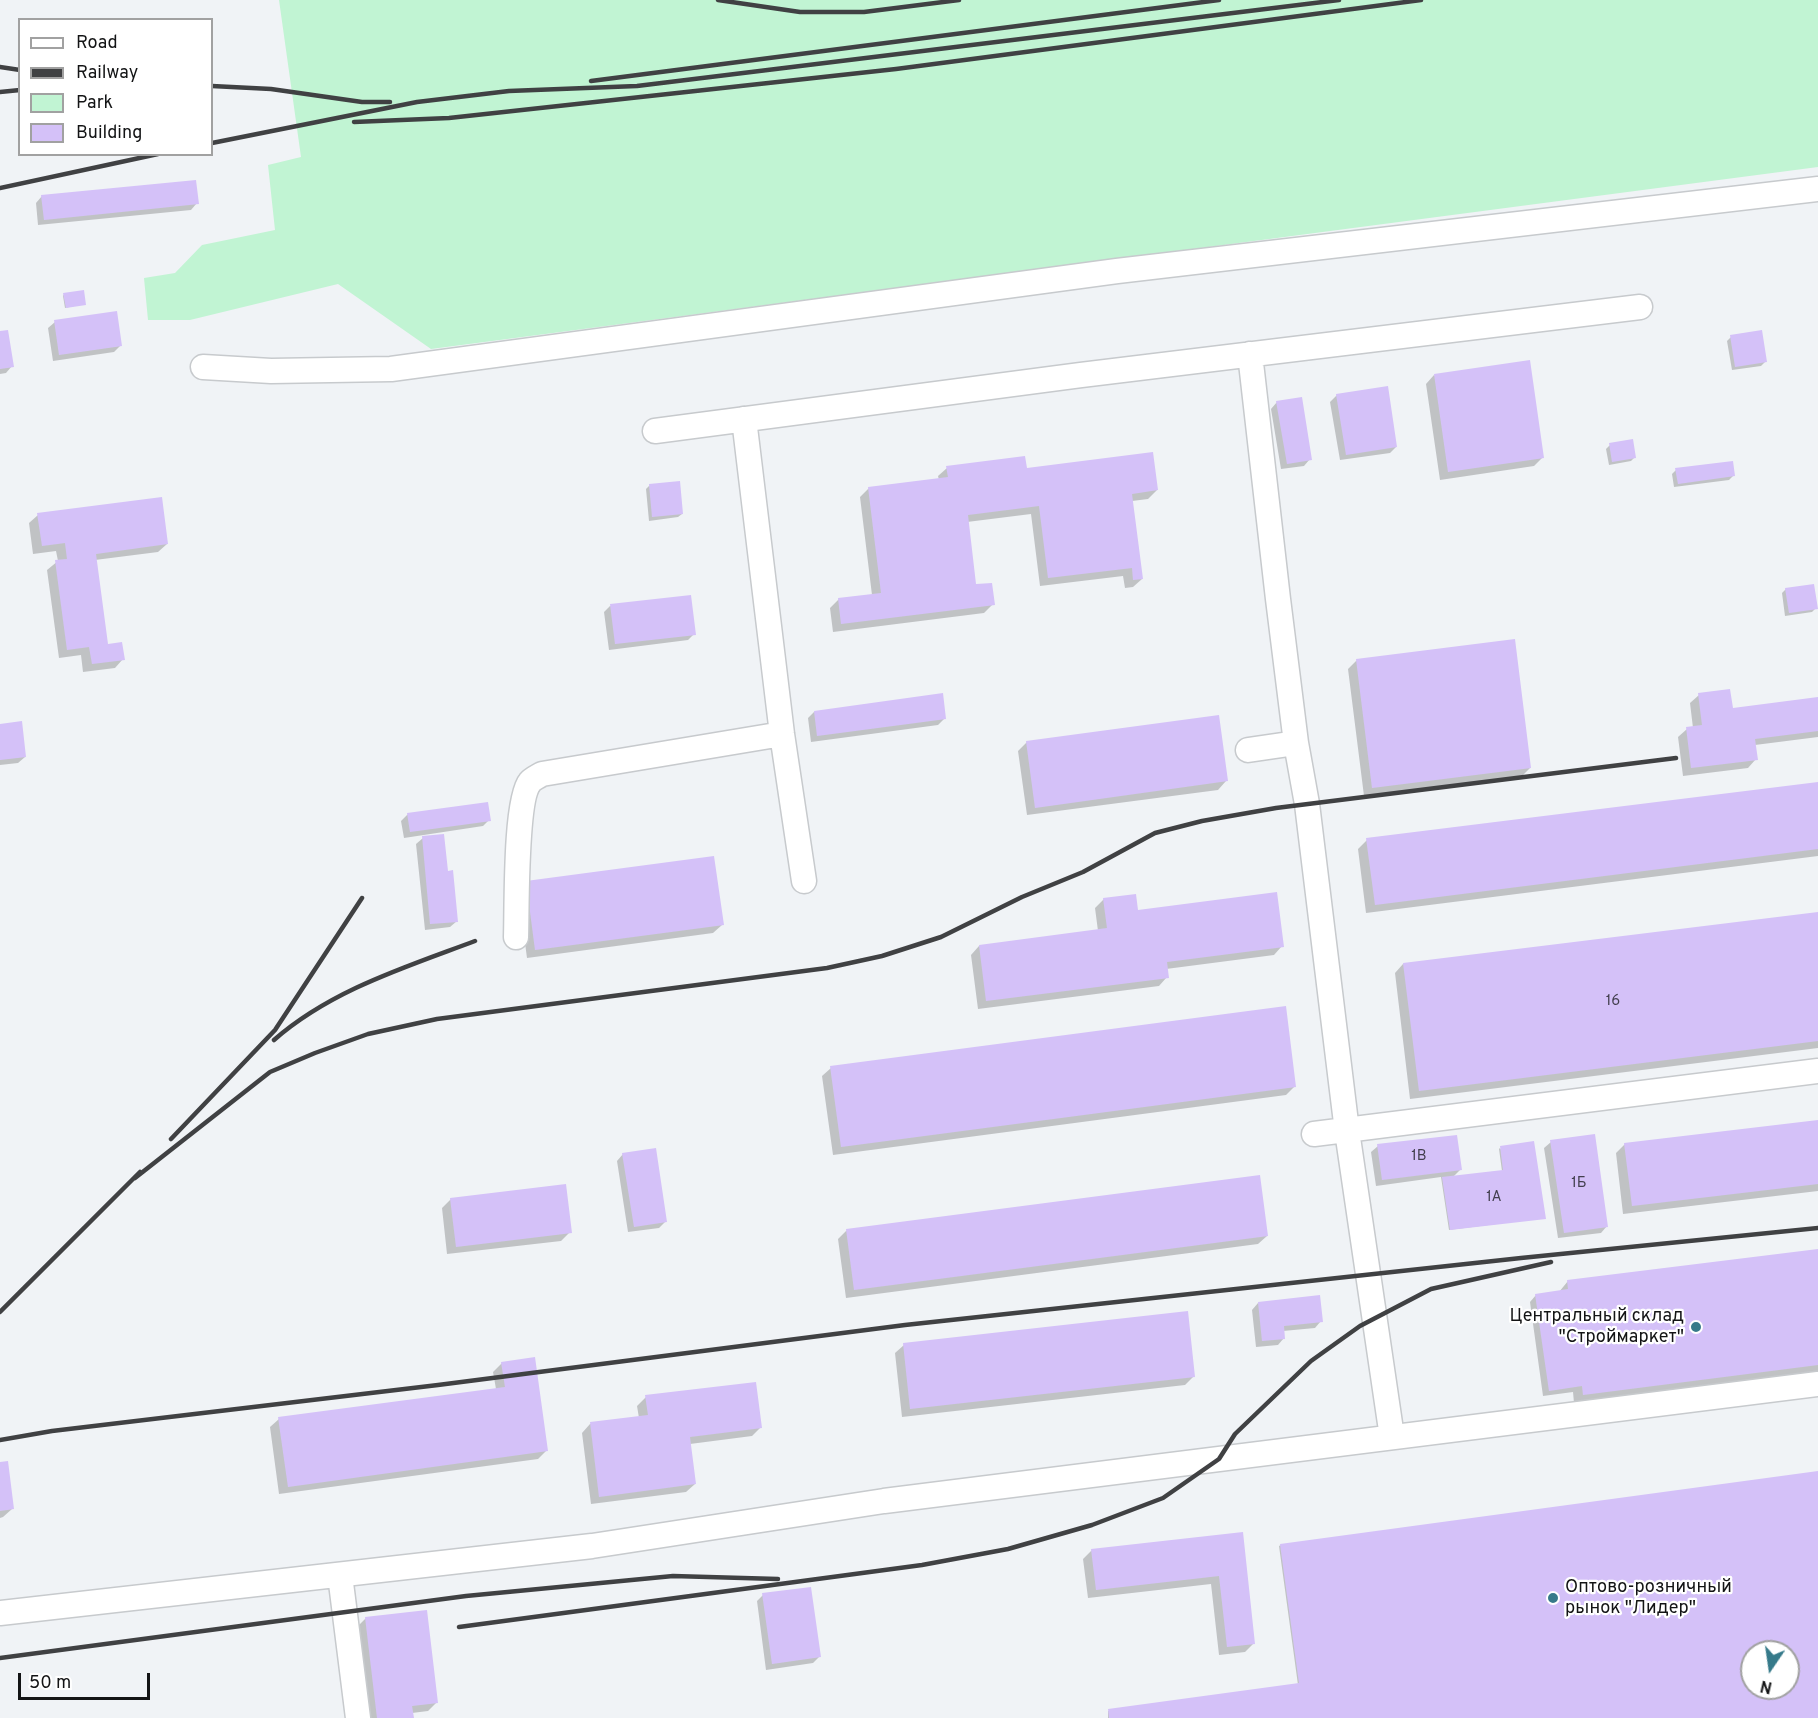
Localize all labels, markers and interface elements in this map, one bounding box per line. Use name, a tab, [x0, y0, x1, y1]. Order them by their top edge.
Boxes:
legend	[18, 18, 213, 156]
text: Road	[76, 32, 118, 55]
text: Railway	[76, 62, 138, 85]
text: Park	[76, 92, 113, 115]
text: Building	[76, 122, 142, 145]
house number: 16	[1606, 993, 1620, 1011]
house number: 1В	[1411, 1148, 1427, 1166]
house number: 1Б	[1571, 1175, 1587, 1193]
house number: 1А	[1486, 1189, 1502, 1207]
place label: Центральный склад "Строймаркет"	[1510, 1306, 1684, 1348]
marker: Центральный склад "Строймаркет"	[1689, 1320, 1703, 1334]
place label: Оптово-розничный рынок "Лидер"	[1565, 1577, 1732, 1620]
marker: Оптово-розничный рынок "Лидер"	[1546, 1591, 1560, 1605]
north arrow	[1740, 1640, 1800, 1700]
scale bar	[21, 1661, 153, 1699]
text: 50 m	[29, 1672, 71, 1695]
text: N	[1759, 1675, 1774, 1697]

